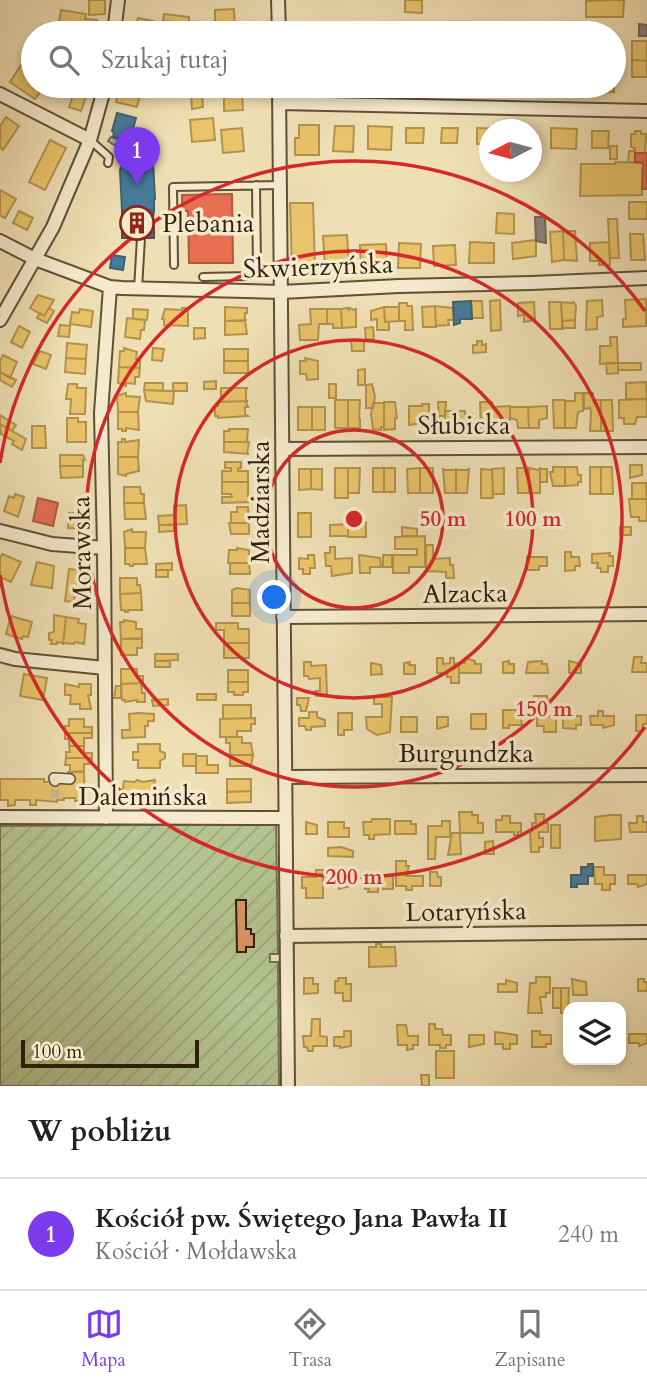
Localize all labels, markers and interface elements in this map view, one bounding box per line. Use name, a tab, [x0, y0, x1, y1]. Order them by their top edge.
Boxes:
search box	[21, 21, 626, 98]
icon: search	[45, 41, 83, 79]
text: Szukaj tutaj	[101, 42, 229, 77]
north arrow	[479, 119, 542, 182]
pin: 1	[114, 127, 160, 185]
building icon: Plebania	[118, 204, 156, 242]
place label: Plebania	[162, 206, 254, 241]
street label: Skwierzyńska	[242, 246, 394, 287]
street label: Słubicka	[418, 408, 510, 443]
street label: Madziarska	[243, 440, 278, 564]
street label: Morawska	[63, 496, 100, 610]
text: 50 m	[420, 505, 467, 534]
text: 100 m	[504, 505, 562, 534]
centre of rings	[342, 507, 366, 531]
street label: Alzacka	[422, 575, 508, 612]
your location	[257, 580, 291, 614]
text: 150 m	[515, 695, 573, 724]
street label: Burgundzka	[398, 736, 534, 771]
street label: Dalemińska	[79, 779, 207, 814]
text: 200 m	[325, 863, 383, 892]
street label: Lotaryńska	[405, 893, 527, 930]
map controls	[563, 1002, 626, 1065]
button: layers	[563, 1002, 626, 1065]
scale bar	[21, 1037, 200, 1069]
text: 100 m	[32, 1039, 82, 1065]
text: W pobliżu	[28, 1111, 172, 1152]
text: Kościół pw. Świętego Jana Pawła II	[95, 1201, 508, 1236]
text: 1	[45, 1219, 57, 1250]
text: 240 m	[558, 1219, 619, 1250]
text: Kościół · Mołdawska	[95, 1236, 297, 1267]
tab: Mapa	[81, 1305, 126, 1373]
tab: Trasa	[288, 1305, 332, 1373]
tab: Zapisane	[494, 1305, 566, 1373]

